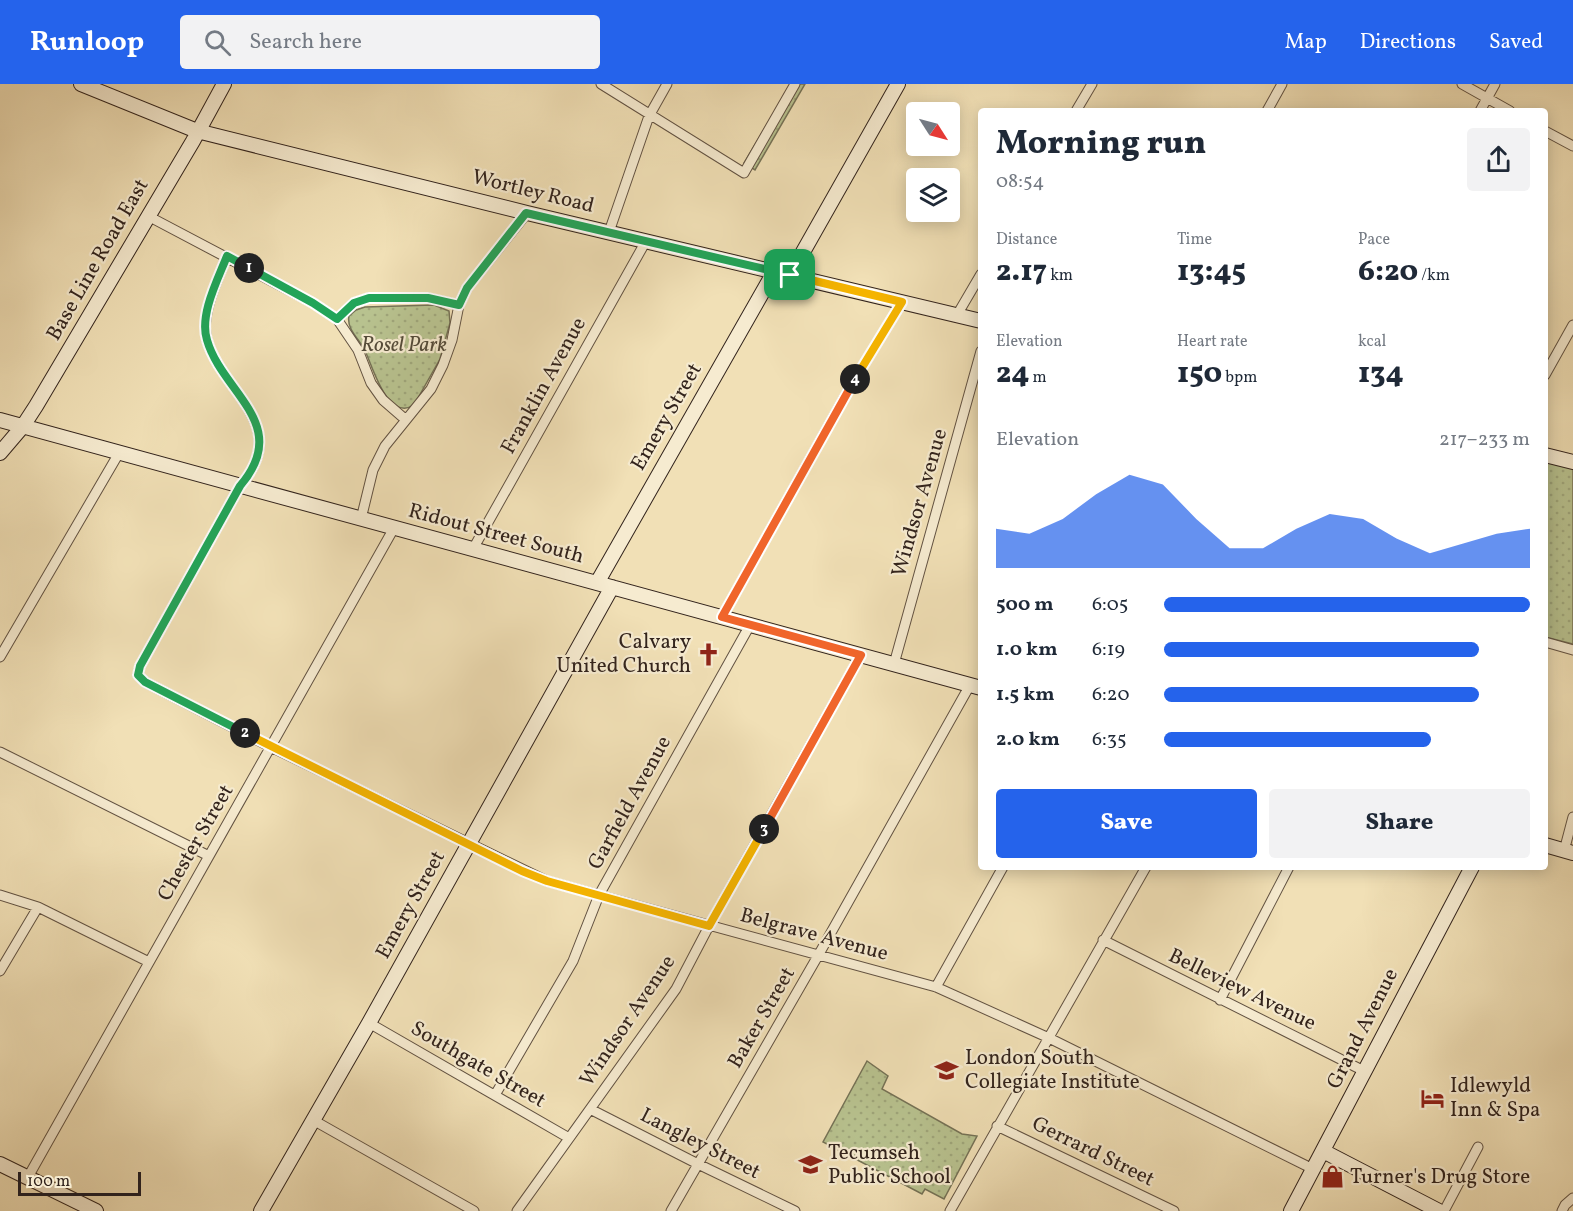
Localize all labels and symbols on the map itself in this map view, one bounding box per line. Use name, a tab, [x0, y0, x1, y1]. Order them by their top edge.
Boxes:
north arrow	[906, 102, 960, 156]
street label: Wortley Road	[469, 163, 597, 221]
street label: Base Line Road East	[40, 174, 156, 346]
pin	[764, 249, 815, 300]
pin: 1	[234, 253, 264, 283]
street label: Franklin Avenue	[494, 312, 594, 460]
park label: Rosel Park	[361, 331, 447, 360]
street label: Emery Street	[624, 358, 710, 476]
pin: 4	[840, 364, 870, 394]
street label: Windsor Avenue	[885, 425, 955, 581]
street label: Ridout Street South	[405, 497, 587, 571]
place label: Calvary United Church	[557, 628, 692, 681]
church icon: Calvary United Church	[696, 641, 722, 667]
pin: 2	[230, 718, 260, 748]
street label: Garfield Avenue	[581, 731, 679, 875]
street label: Chester Street	[151, 779, 241, 907]
pin: 3	[749, 814, 779, 844]
street label: Emery Street	[369, 846, 453, 964]
street label: Belgrave Avenue	[737, 901, 891, 969]
street label: Belleview Avenue	[1163, 942, 1321, 1038]
street label: Windsor Avenue	[573, 949, 683, 1093]
street label: Baker Street	[721, 962, 803, 1074]
street label: Grand Avenue	[1320, 964, 1406, 1094]
street label: Southgate Street	[405, 1015, 551, 1115]
place label: London South Collegiate Institute	[965, 1044, 1140, 1097]
school or university icon: London South Collegiate Institute	[934, 1057, 960, 1083]
place label: Idlewyld Inn & Spa	[1450, 1072, 1541, 1125]
hotel icon: Idlewyld Inn & Spa	[1419, 1085, 1445, 1111]
street label: Langley Street	[635, 1101, 765, 1187]
street label: Gerrard Street	[1027, 1110, 1159, 1194]
place label: Tecumseh Public School	[828, 1139, 951, 1192]
school or university icon: Tecumseh Public School	[797, 1152, 823, 1178]
place label: Turner's Drug Store	[1350, 1163, 1530, 1192]
shop icon: Turner's Drug Store	[1319, 1164, 1345, 1190]
scale bar	[18, 1169, 141, 1196]

